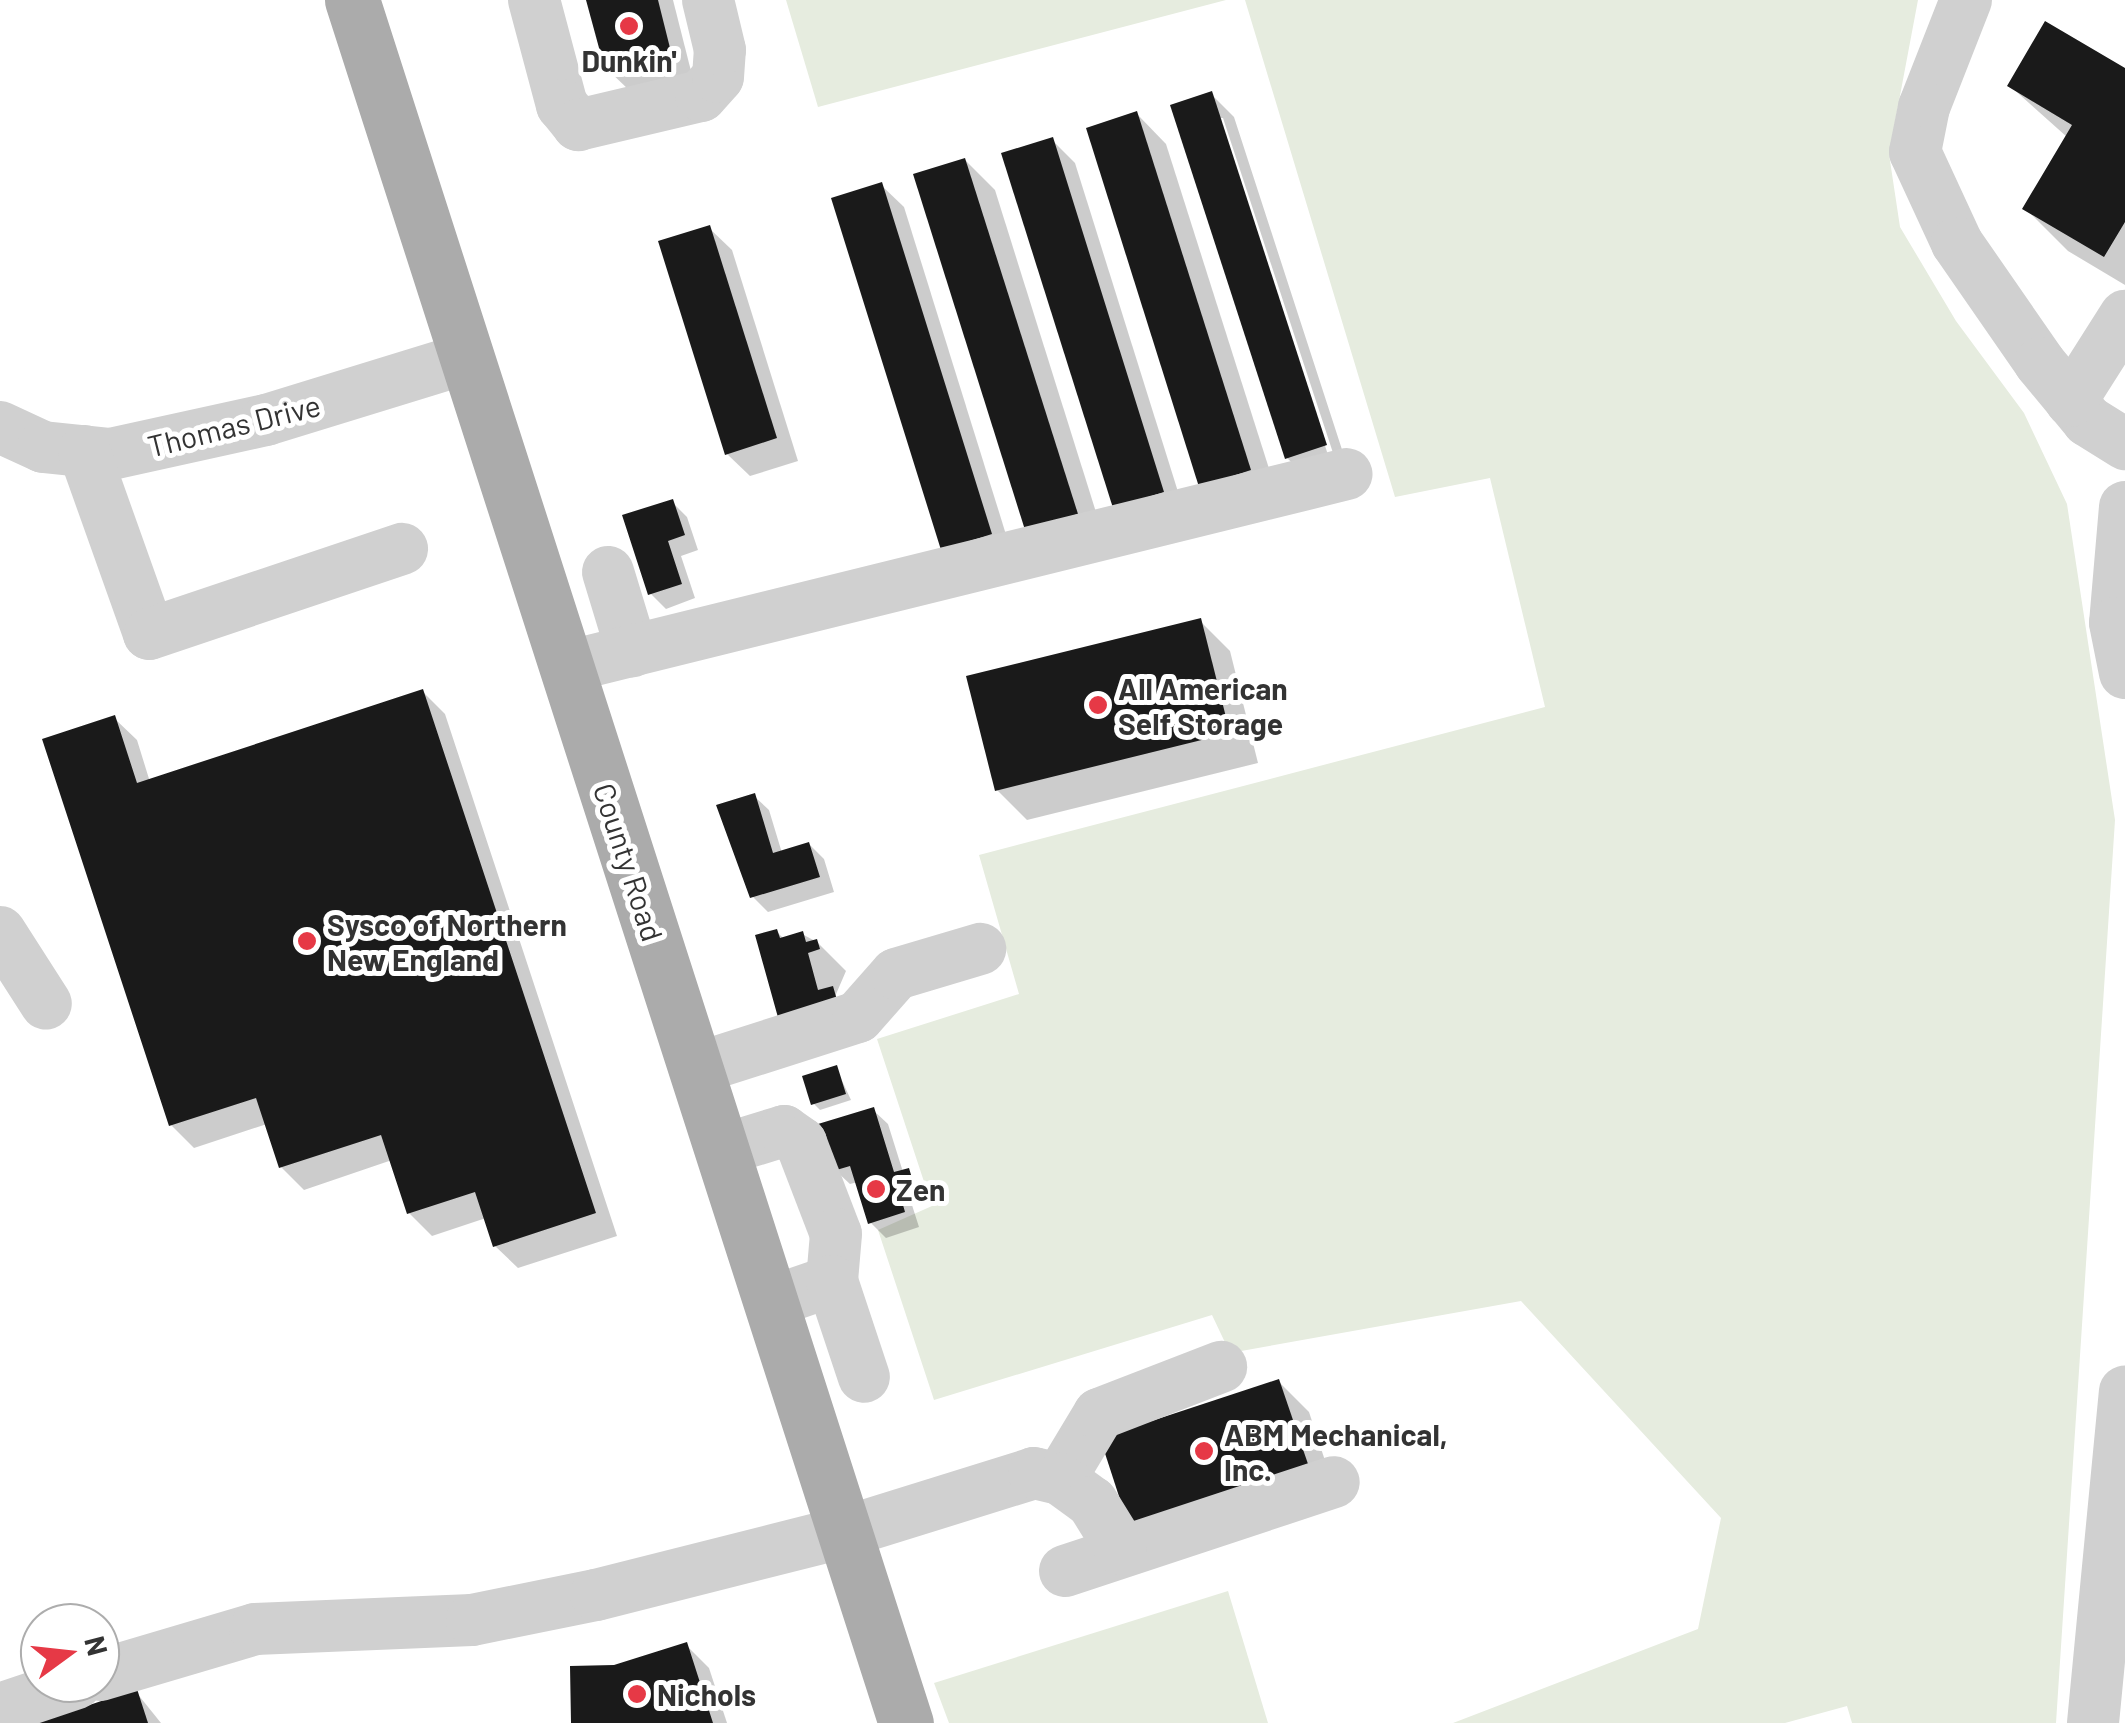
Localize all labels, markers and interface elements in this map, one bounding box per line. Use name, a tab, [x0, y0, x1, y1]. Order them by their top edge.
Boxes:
marker: Dunkin'	[618, 15, 640, 37]
place label: Dunkin'	[582, 42, 676, 78]
street label: Thomas Drive	[144, 386, 324, 464]
place label: All American Self Storage	[1118, 670, 1288, 740]
marker: All American Self Storage	[1087, 694, 1109, 716]
street label: County Road	[587, 779, 671, 945]
place label: Sysco of Northern New England	[327, 906, 567, 976]
marker: Sysco of Northern New England	[296, 930, 318, 952]
place label: Zen	[896, 1171, 945, 1207]
marker: Zen	[865, 1178, 887, 1200]
place label: ABM Mechanical, Inc.	[1224, 1416, 1448, 1486]
marker: ABM Mechanical, Inc.	[1193, 1440, 1215, 1462]
north arrow	[20, 1603, 120, 1703]
text: N	[78, 1632, 116, 1659]
place label: Nichols	[657, 1676, 756, 1712]
marker: Nichols	[626, 1683, 648, 1705]

